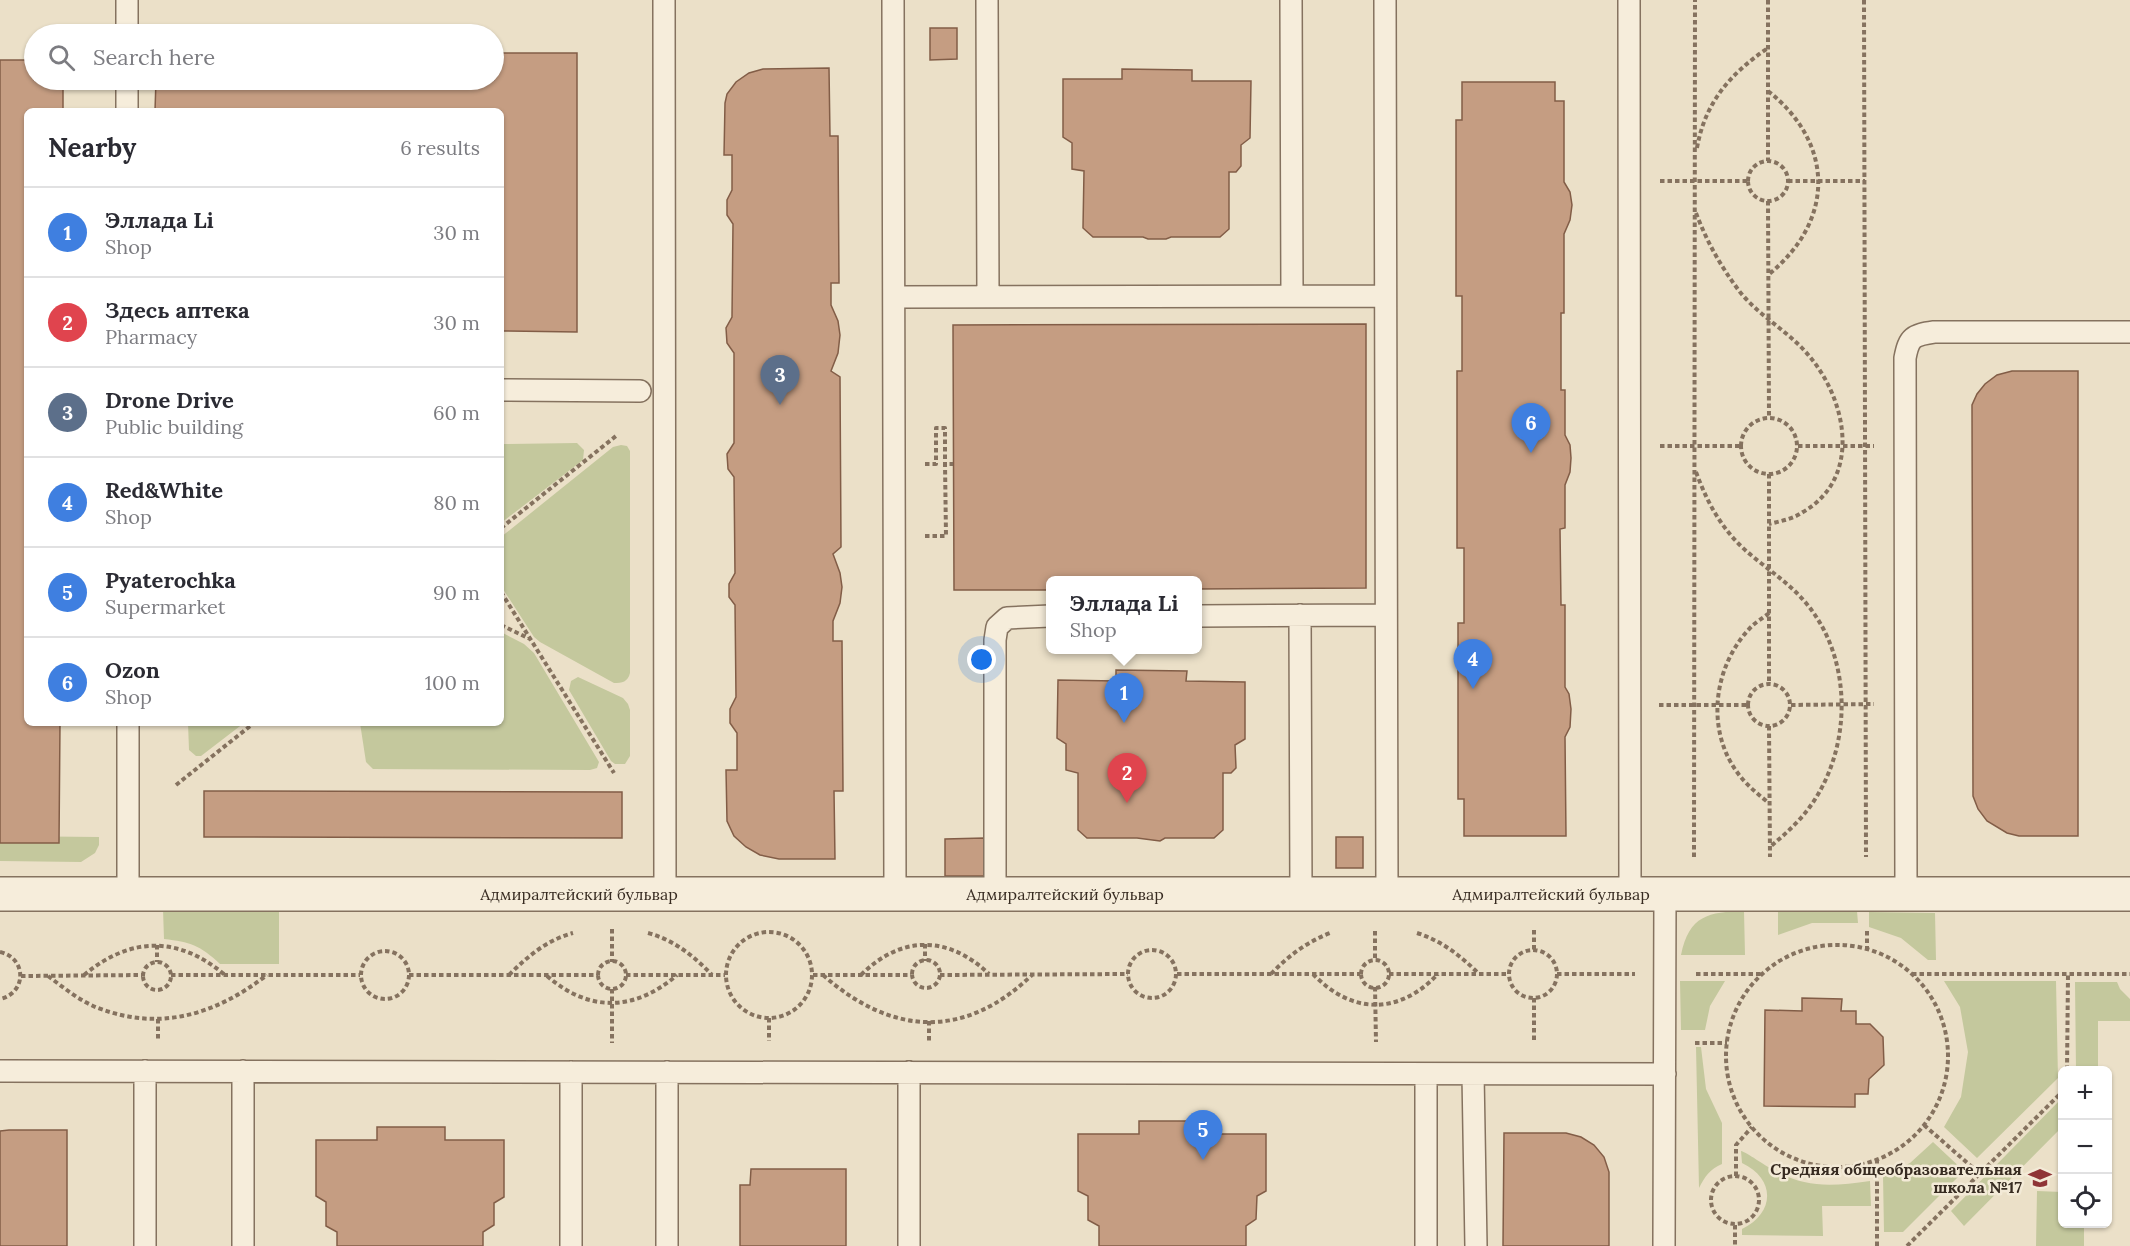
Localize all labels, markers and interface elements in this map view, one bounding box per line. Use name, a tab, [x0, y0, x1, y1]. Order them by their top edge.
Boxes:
search box	[24, 24, 504, 90]
icon: search	[45, 41, 78, 74]
text: Search here	[93, 43, 215, 71]
text: Nearby	[48, 131, 136, 164]
text: 6 results	[400, 135, 480, 160]
text: Эллада Li	[105, 206, 214, 234]
text: 1	[63, 220, 72, 245]
text: 30 m	[433, 220, 480, 245]
text: Shop	[105, 234, 152, 259]
text: Здесь аптека	[105, 296, 249, 324]
text: 2	[62, 310, 73, 335]
text: 30 m	[433, 310, 480, 335]
text: Pharmacy	[105, 324, 197, 349]
pin: 3	[760, 356, 800, 405]
text: Drone Drive	[105, 386, 234, 414]
text: 3	[62, 400, 73, 425]
text: 60 m	[433, 400, 480, 425]
pin: 6	[1512, 404, 1550, 453]
text: Public building	[105, 414, 243, 439]
text: Red&White	[105, 476, 223, 504]
text: 4	[62, 490, 73, 515]
text: 80 m	[433, 490, 480, 515]
text: Shop	[105, 504, 152, 529]
text: Pyaterochka	[105, 566, 236, 594]
popup	[1046, 576, 1202, 654]
text: 5	[62, 580, 73, 605]
text: 90 m	[433, 580, 480, 605]
text: Эллада Li	[1070, 589, 1178, 617]
text: Supermarket	[105, 594, 225, 619]
text: Shop	[1070, 617, 1117, 642]
pin: 4	[1454, 640, 1492, 689]
your location	[967, 645, 996, 674]
text: Ozon	[105, 656, 160, 684]
text: 6	[62, 670, 73, 695]
text: 100 m	[425, 670, 480, 695]
pin: 1	[1104, 674, 1144, 723]
text: Shop	[105, 684, 152, 709]
pin: 2	[1108, 754, 1146, 803]
street label: Адмиралтейский бульвар	[479, 884, 678, 904]
street label: Адмиралтейский бульвар	[965, 884, 1164, 904]
street label: Адмиралтейский бульвар	[1451, 884, 1650, 904]
map controls	[2058, 1066, 2112, 1228]
button: +	[2058, 1066, 2112, 1120]
pin: 5	[1184, 1110, 1222, 1160]
button: −	[2058, 1120, 2112, 1174]
place label: Средняя общеобразовательная школа №17	[1770, 1159, 2022, 1197]
school or university icon: Средняя общеобразовательная школа №17	[2027, 1165, 2053, 1191]
button: locate	[2058, 1174, 2112, 1228]

